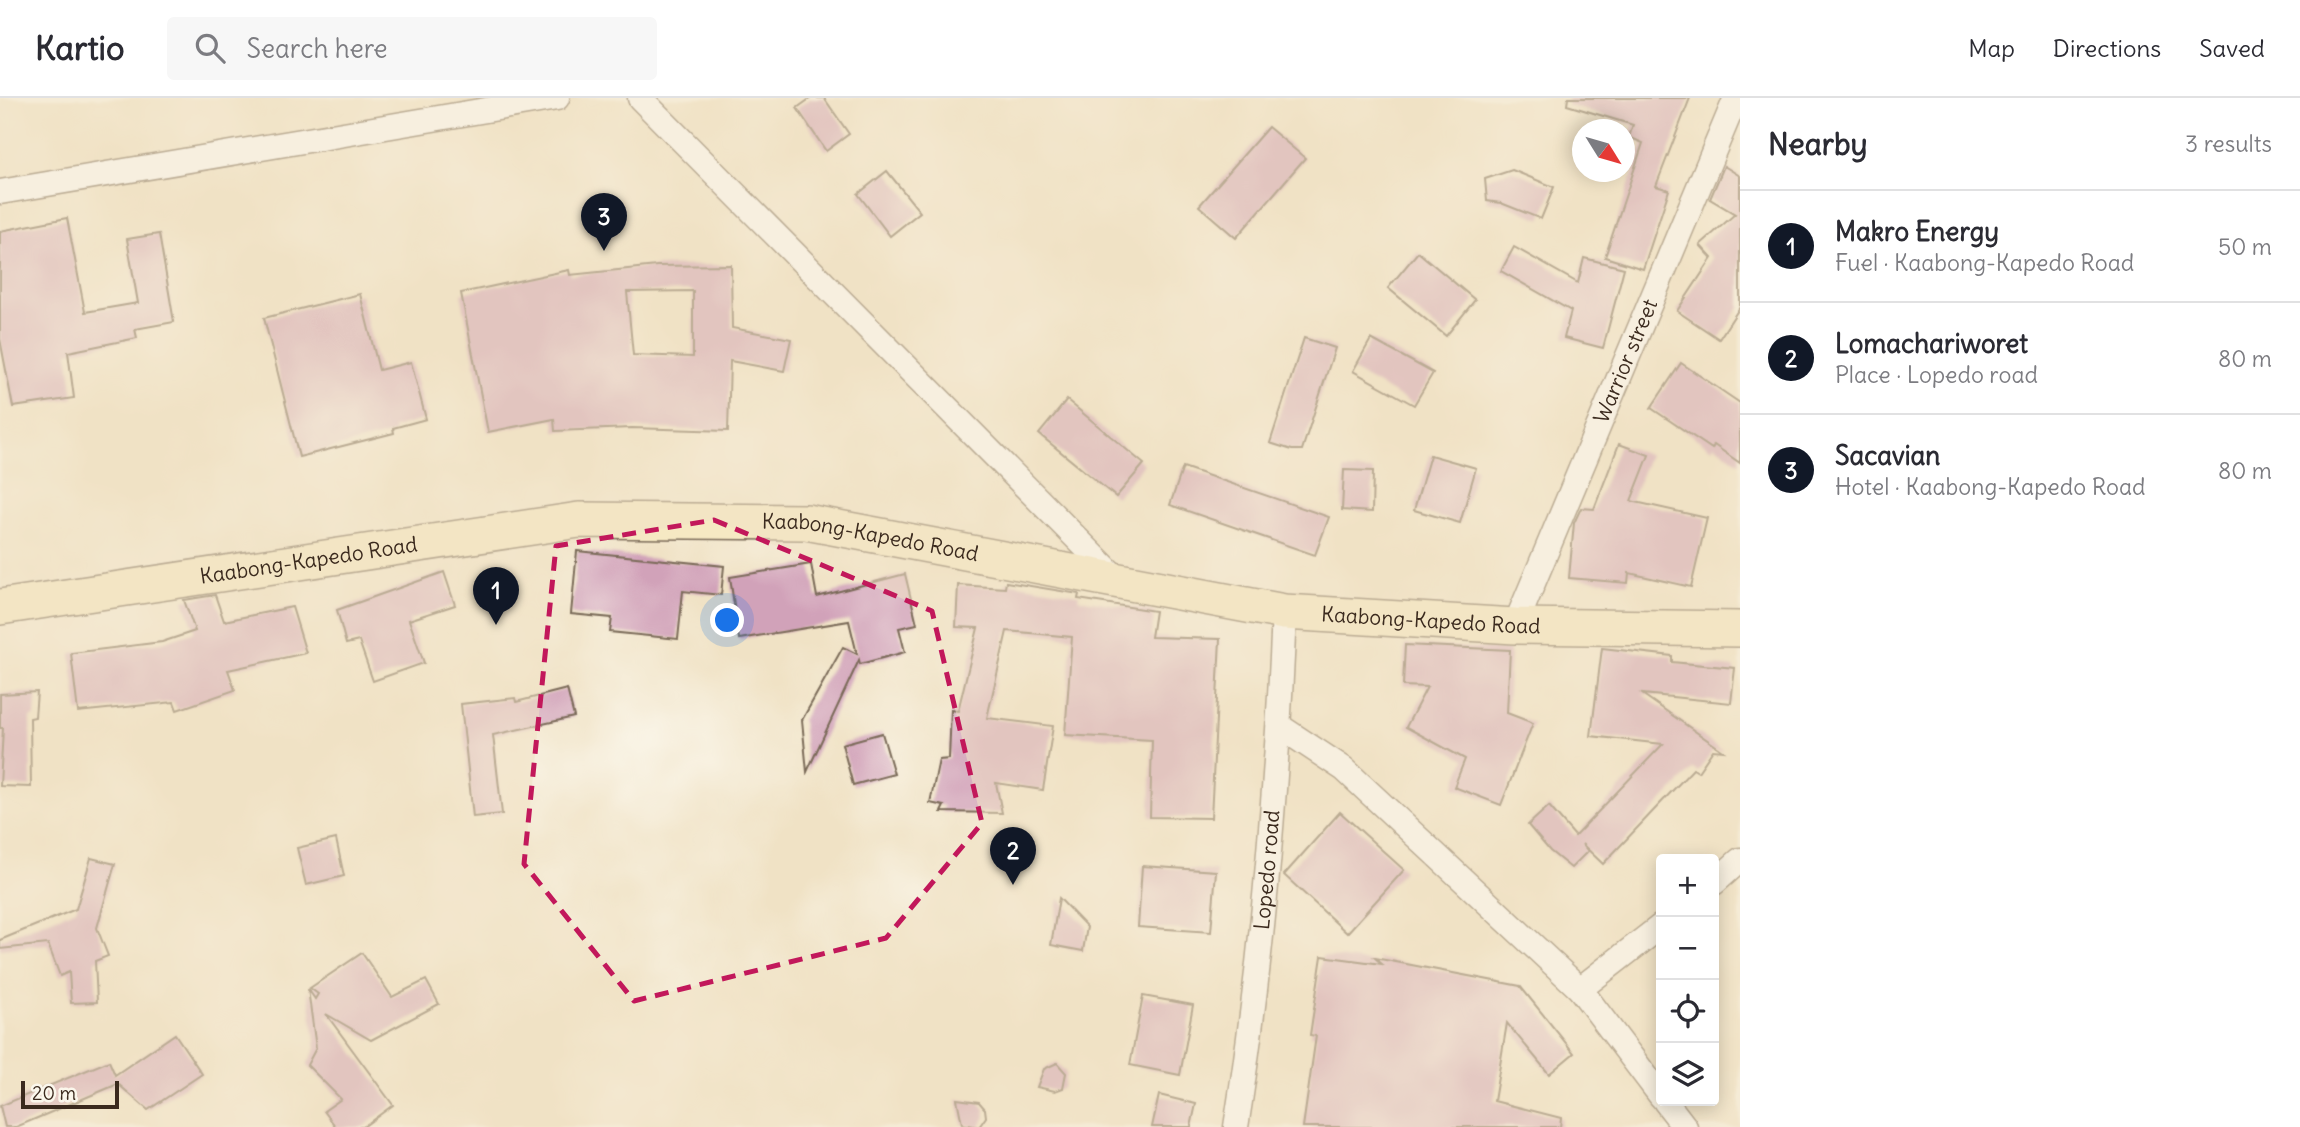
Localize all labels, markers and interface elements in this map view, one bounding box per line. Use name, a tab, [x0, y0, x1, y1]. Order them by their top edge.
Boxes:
search box	[167, 17, 657, 80]
text: Kartio	[35, 27, 125, 69]
icon: search	[191, 29, 229, 67]
text: Search here	[247, 32, 388, 65]
text: Map	[1968, 33, 2015, 63]
text: Directions	[2053, 33, 2161, 63]
text: Saved	[2199, 33, 2265, 63]
north arrow	[1572, 119, 1635, 182]
text: Nearby	[1768, 125, 1868, 163]
text: 3 results	[2185, 129, 2272, 158]
pin: 3	[581, 193, 627, 251]
text: Makro Energy	[1835, 215, 1999, 248]
text: 1	[1786, 232, 1796, 261]
text: 50 m	[2218, 232, 2272, 261]
text: Fuel · Kaabong-Kapedo Road	[1835, 248, 2134, 277]
street label: Warrior street	[1587, 295, 1663, 427]
text: Lomachariworet	[1835, 327, 2028, 360]
text: 2	[1785, 344, 1797, 373]
text: 80 m	[2218, 344, 2272, 373]
text: Place · Lopedo road	[1835, 360, 2038, 389]
text: Sacavian	[1835, 439, 1940, 472]
text: 3	[1784, 456, 1798, 485]
text: 80 m	[2218, 456, 2272, 485]
text: Hotel · Kaabong-Kapedo Road	[1835, 472, 2146, 501]
street label: Kaabong-Kapedo Road	[762, 508, 981, 567]
street label: Kaabong-Kapedo Road	[198, 530, 419, 590]
pin: 1	[473, 567, 519, 625]
street label: Kaabong-Kapedo Road	[1320, 600, 1541, 639]
your location	[710, 603, 744, 637]
street label: Lopedo road	[1248, 809, 1285, 931]
pin: 2	[990, 827, 1036, 885]
map controls	[1656, 854, 1719, 1106]
button: +	[1656, 854, 1719, 917]
button: −	[1656, 917, 1719, 980]
button: locate	[1656, 980, 1719, 1043]
button: layers	[1656, 1043, 1719, 1106]
scale bar	[21, 1078, 119, 1110]
text: 20 m	[32, 1081, 76, 1105]

